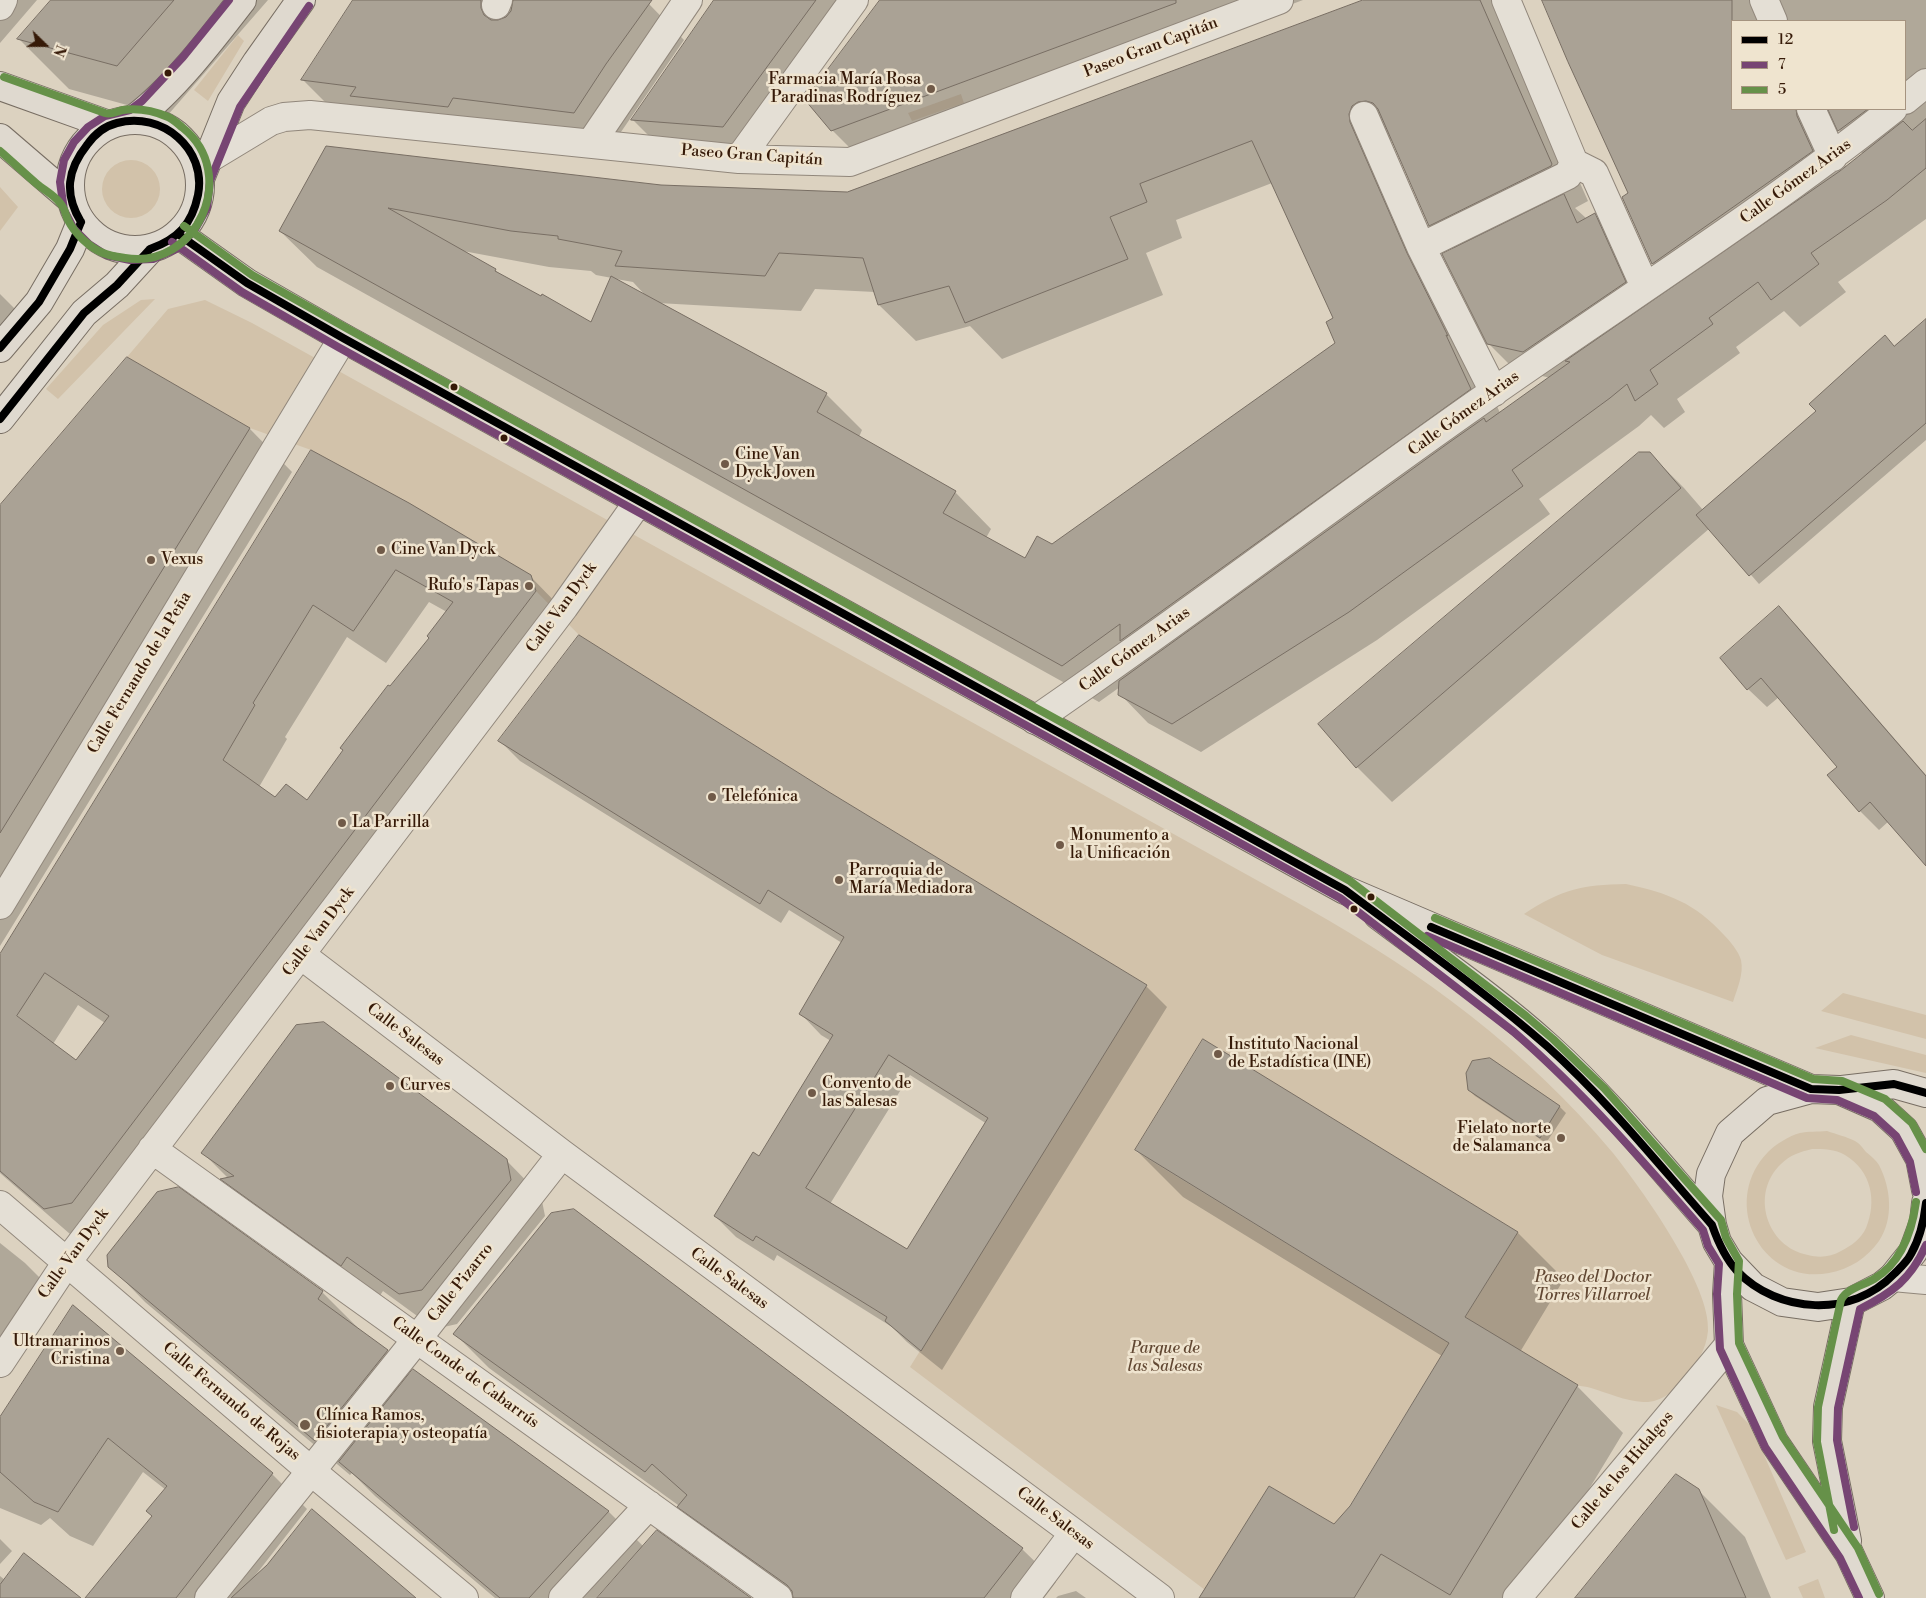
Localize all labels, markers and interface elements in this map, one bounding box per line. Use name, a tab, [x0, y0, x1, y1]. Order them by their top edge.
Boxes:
street label: Paseo Gran Capitán	[1081, 14, 1221, 82]
north arrow	[20, 20, 70, 70]
legend	[1731, 20, 1906, 110]
text: 12	[1778, 30, 1793, 49]
text: N	[48, 42, 69, 59]
text: 7	[1778, 55, 1786, 74]
unlabelled marker	[163, 68, 173, 78]
place label: Farmacia María Rosa Paradinas Rodríguez	[768, 70, 921, 108]
text: 5	[1778, 80, 1786, 99]
marker: Farmacia María Rosa Paradinas Rodríguez	[925, 83, 937, 95]
street label: Calle Gómez Arias	[1737, 135, 1855, 229]
street label: Paseo Gran Capitán	[680, 141, 824, 171]
street label: Calle Gómez Arias	[1405, 367, 1523, 461]
unlabelled marker	[449, 382, 459, 392]
unlabelled marker	[499, 433, 509, 443]
place label: Cine Van Dyck Joven	[735, 445, 815, 483]
marker: Cine Van Dyck Joven	[719, 458, 731, 470]
place label: Cine Van Dyck	[391, 540, 495, 560]
marker: Cine Van Dyck	[375, 544, 387, 556]
place label: Vexus	[161, 550, 203, 570]
marker: Vexus	[145, 554, 157, 566]
street label: Calle Van Dyck	[523, 559, 601, 657]
place label: Rufo's Tapas	[428, 576, 519, 596]
marker: Rufo's Tapas	[523, 580, 535, 592]
street label: Calle Fernando de la Peña	[84, 589, 196, 757]
street label: Calle Gómez Arias	[1076, 603, 1194, 697]
place label: Telefónica	[722, 787, 798, 807]
marker: Telefónica	[706, 791, 718, 803]
place label: La Parrilla	[352, 813, 430, 833]
marker: La Parrilla	[336, 817, 348, 829]
place label: Monumento a la Unificación	[1070, 826, 1170, 864]
marker: Monumento a la Unificación	[1054, 839, 1066, 851]
place label: Parroquia de María Mediadora	[849, 861, 973, 899]
marker: Parroquia de María Mediadora	[833, 874, 845, 886]
street label: Calle Van Dyck	[279, 883, 359, 981]
unlabelled marker	[1366, 892, 1376, 902]
unlabelled marker	[1349, 904, 1359, 914]
street label: Calle Salesas	[362, 1000, 448, 1070]
place label: Instituto Nacional de Estadística (INE)	[1228, 1035, 1372, 1073]
marker: Instituto Nacional de Estadística (INE)	[1212, 1048, 1224, 1060]
place label: Convento de las Salesas	[822, 1074, 912, 1112]
place label: Curves	[400, 1076, 450, 1096]
marker: Curves	[384, 1080, 396, 1092]
marker: Convento de las Salesas	[806, 1087, 818, 1099]
place label: Fielato norte de Salamanca	[1453, 1119, 1551, 1157]
marker: Fielato norte de Salamanca	[1555, 1132, 1567, 1144]
street label: Calle Van Dyck	[35, 1205, 113, 1303]
street label: Calle Pizarro	[424, 1240, 498, 1326]
street label: Calle Salesas	[686, 1244, 772, 1314]
park label: Paseo del Doctor Torres Villarroel	[1535, 1268, 1651, 1306]
street label: Calle Conde de Cabarrús	[388, 1313, 542, 1433]
place label: Ultramarinos Cristina	[13, 1332, 110, 1370]
street label: Calle Fernando de Rojas	[158, 1339, 304, 1465]
park label: Parque de las Salesas	[1128, 1339, 1202, 1377]
marker: Ultramarinos Cristina	[114, 1345, 126, 1357]
place label: Clínica Ramos, fisioterapia y osteopatía	[316, 1406, 488, 1444]
street label: Calle de los Hidalgos	[1568, 1408, 1678, 1534]
marker: Clínica Ramos, fisioterapia y osteopatía	[298, 1418, 312, 1432]
street label: Calle Salesas	[1012, 1484, 1098, 1554]

